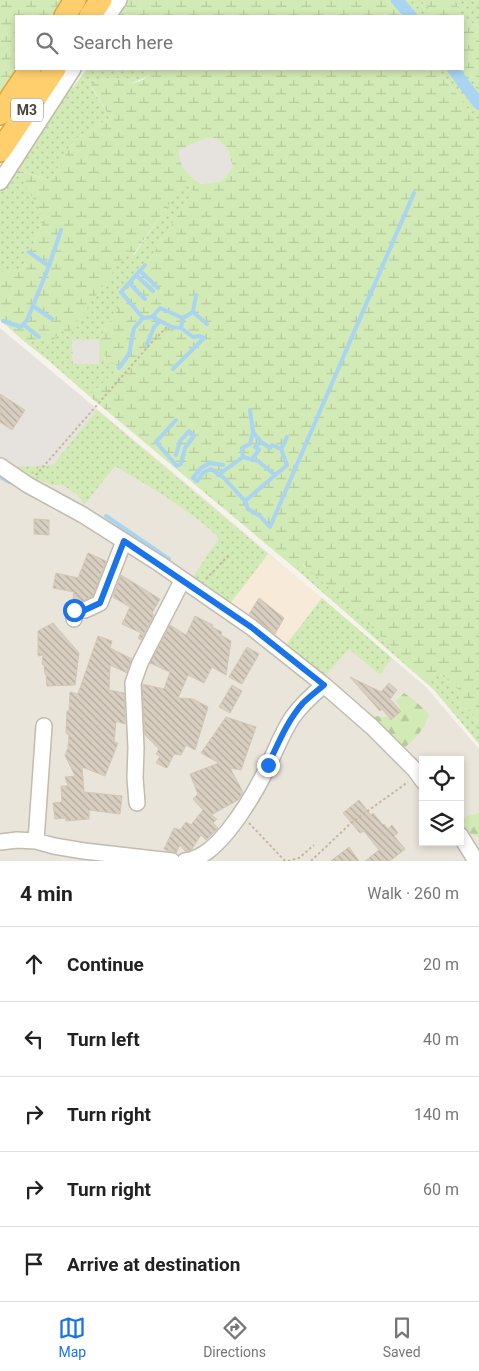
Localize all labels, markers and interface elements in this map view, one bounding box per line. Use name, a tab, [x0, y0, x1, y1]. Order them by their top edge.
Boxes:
search box	[15, 15, 464, 70]
icon: search	[33, 29, 61, 57]
text: Search here	[73, 31, 173, 54]
road number: M3	[11, 98, 43, 122]
route start	[63, 599, 86, 622]
route end	[257, 754, 280, 777]
map controls	[419, 756, 464, 846]
button: locate	[419, 756, 464, 801]
button: layers	[419, 801, 464, 846]
text: 4 min	[20, 882, 73, 906]
text: Walk · 260 m	[367, 884, 459, 903]
icon: ahead	[20, 950, 48, 978]
text: Continue	[67, 953, 144, 976]
text: 20 m	[423, 955, 459, 974]
icon: left	[20, 1025, 48, 1053]
text: Turn left	[67, 1028, 140, 1051]
text: 40 m	[423, 1030, 459, 1049]
icon: right	[20, 1100, 48, 1128]
text: Turn right	[67, 1103, 151, 1126]
text: 140 m	[414, 1105, 459, 1124]
icon: right	[20, 1175, 48, 1203]
text: Turn right	[67, 1178, 151, 1201]
text: 60 m	[423, 1180, 459, 1199]
icon: arrive	[20, 1250, 48, 1278]
text: Arrive at destination	[67, 1253, 240, 1276]
tab: Map	[58, 1314, 86, 1360]
tab: Directions	[203, 1314, 266, 1360]
tab: Saved	[383, 1314, 421, 1360]

